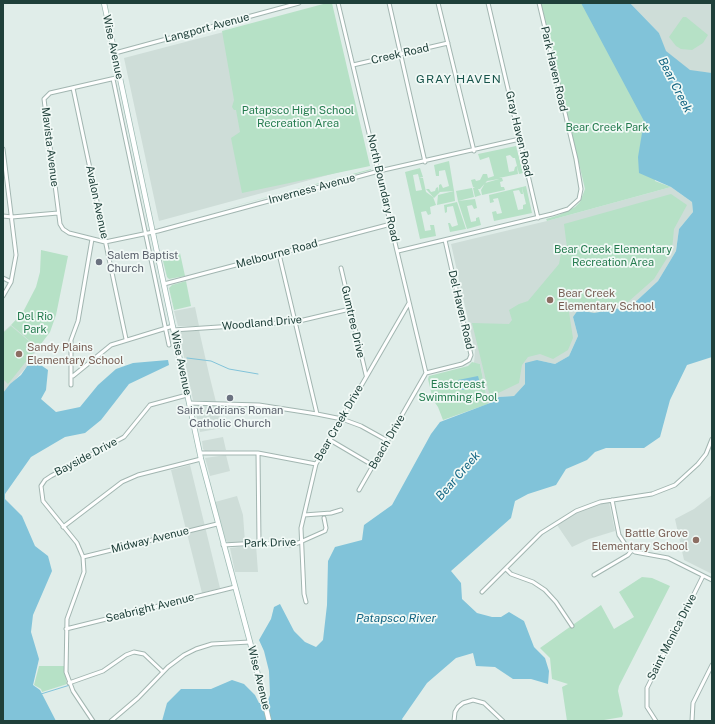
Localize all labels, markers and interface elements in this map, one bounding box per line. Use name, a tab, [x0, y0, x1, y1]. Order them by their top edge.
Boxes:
street label: Langport Avenue	[163, 10, 251, 46]
street label: Wise Avenue	[100, 14, 126, 80]
street label: Park Haven Road	[538, 25, 570, 113]
street label: Creek Road	[370, 41, 430, 67]
water label: Bear Creek	[655, 55, 695, 115]
district label: GRAY HAVEN	[416, 72, 502, 86]
street label: Gray Haven Road	[503, 90, 535, 178]
park label: Patapsco High School Recreation Area	[242, 104, 354, 130]
street label: Mavista Avenue	[39, 106, 61, 188]
park label: Bear Creek Park	[565, 121, 649, 135]
street label: North Boundary Road	[364, 133, 402, 243]
street label: Avalon Avenue	[83, 164, 111, 240]
street label: Inverness Avenue	[267, 171, 357, 207]
street label: Melbourne Road	[235, 237, 319, 271]
park label: Bear Creek Elementary Recreation Area	[554, 243, 672, 269]
place label: Salem Baptist Church	[107, 249, 178, 275]
marker: Salem Baptist Church	[94, 257, 104, 267]
street label: Del Haven Road	[445, 269, 477, 351]
street label: Gumtree Drive	[338, 285, 368, 359]
place label: Bear Creek Elementary School	[558, 287, 655, 313]
marker: Bear Creek Elementary School	[545, 295, 555, 305]
park label: Del Rio Park	[17, 310, 53, 336]
street label: Woodland Drive	[221, 313, 303, 333]
street label: Wise Avenue	[168, 330, 194, 396]
place label: Sandy Plains Elementary School	[27, 341, 124, 367]
marker: Sandy Plains Elementary School	[14, 349, 24, 359]
park label: Eastcreast Swimming Pool	[418, 378, 498, 404]
street label: Bear Creek Drive	[312, 382, 366, 464]
marker: Saint Adrians Roman Catholic Church	[225, 393, 235, 403]
place label: Saint Adrians Roman Catholic Church	[177, 404, 283, 430]
street label: Beach Drive	[366, 412, 408, 472]
street label: Bayside Drive	[52, 435, 120, 479]
water label: Bear Creek	[433, 449, 483, 503]
street label: Midway Avenue	[110, 524, 190, 556]
place label: Battle Grove Elementary School	[591, 527, 688, 553]
street label: Park Drive	[244, 535, 296, 551]
marker: Battle Grove Elementary School	[691, 535, 701, 545]
street label: Seabright Avenue	[104, 591, 196, 625]
street label: Saint Monica Drive	[645, 592, 699, 682]
water label: Patapsco River	[356, 611, 436, 625]
street label: Wise Avenue	[245, 645, 273, 711]

